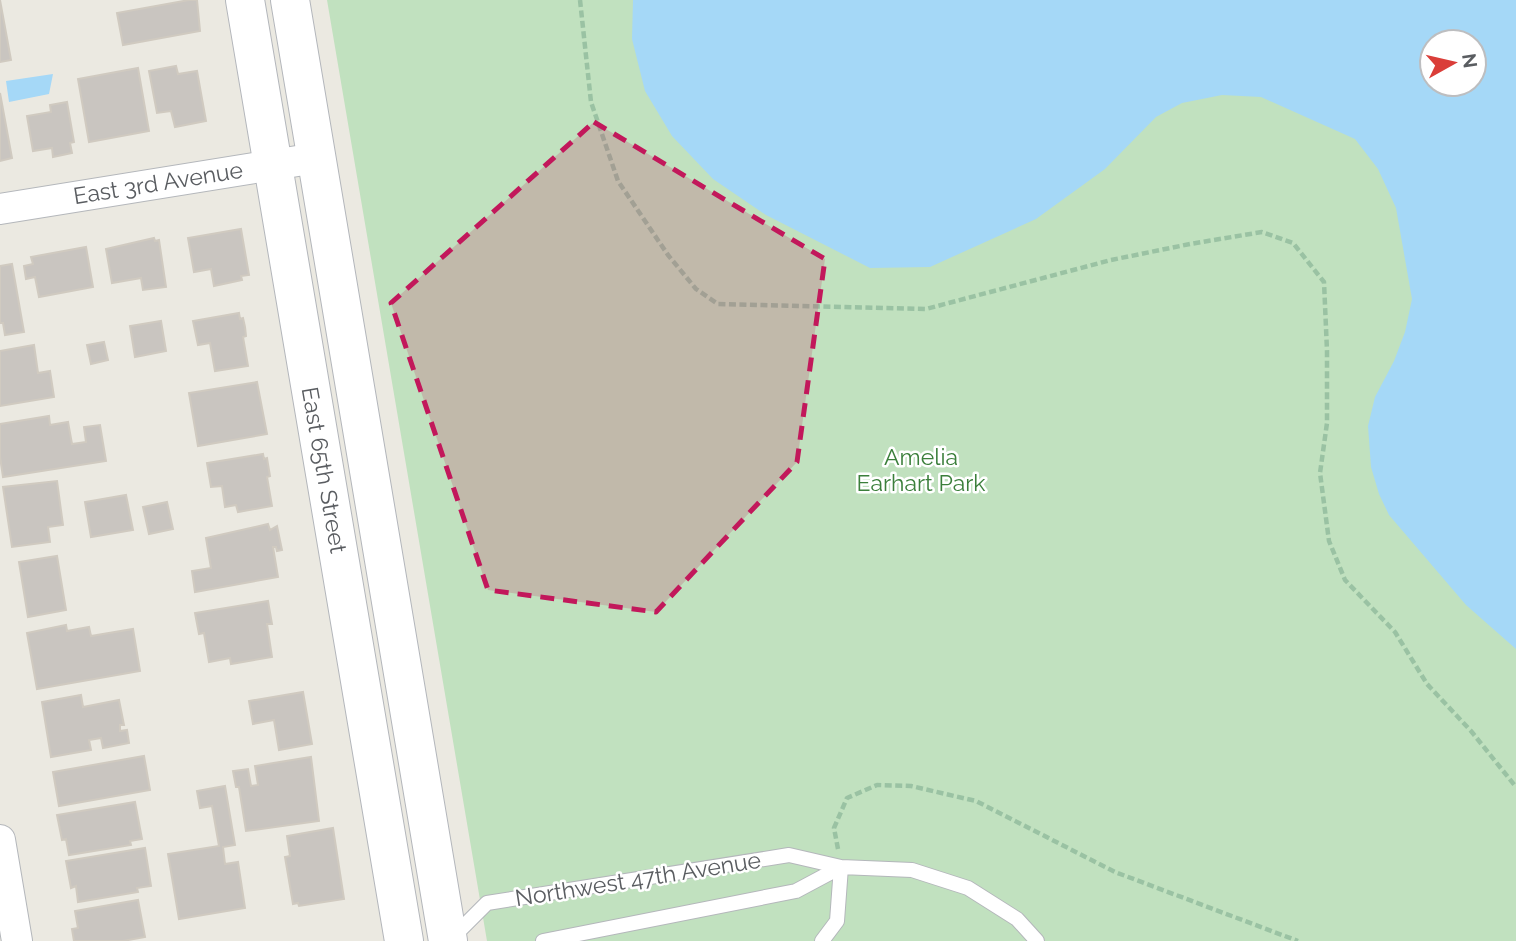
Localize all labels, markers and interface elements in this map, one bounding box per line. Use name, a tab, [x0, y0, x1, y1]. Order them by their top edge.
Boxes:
north arrow	[1418, 28, 1488, 98]
text: N	[1458, 52, 1482, 69]
street label: East 3rd Avenue	[71, 156, 245, 209]
street label: East 65th Street	[297, 385, 352, 555]
park label: Amelia Earhart Park	[856, 443, 986, 496]
street label: Northwest 47th Avenue	[513, 846, 763, 911]

